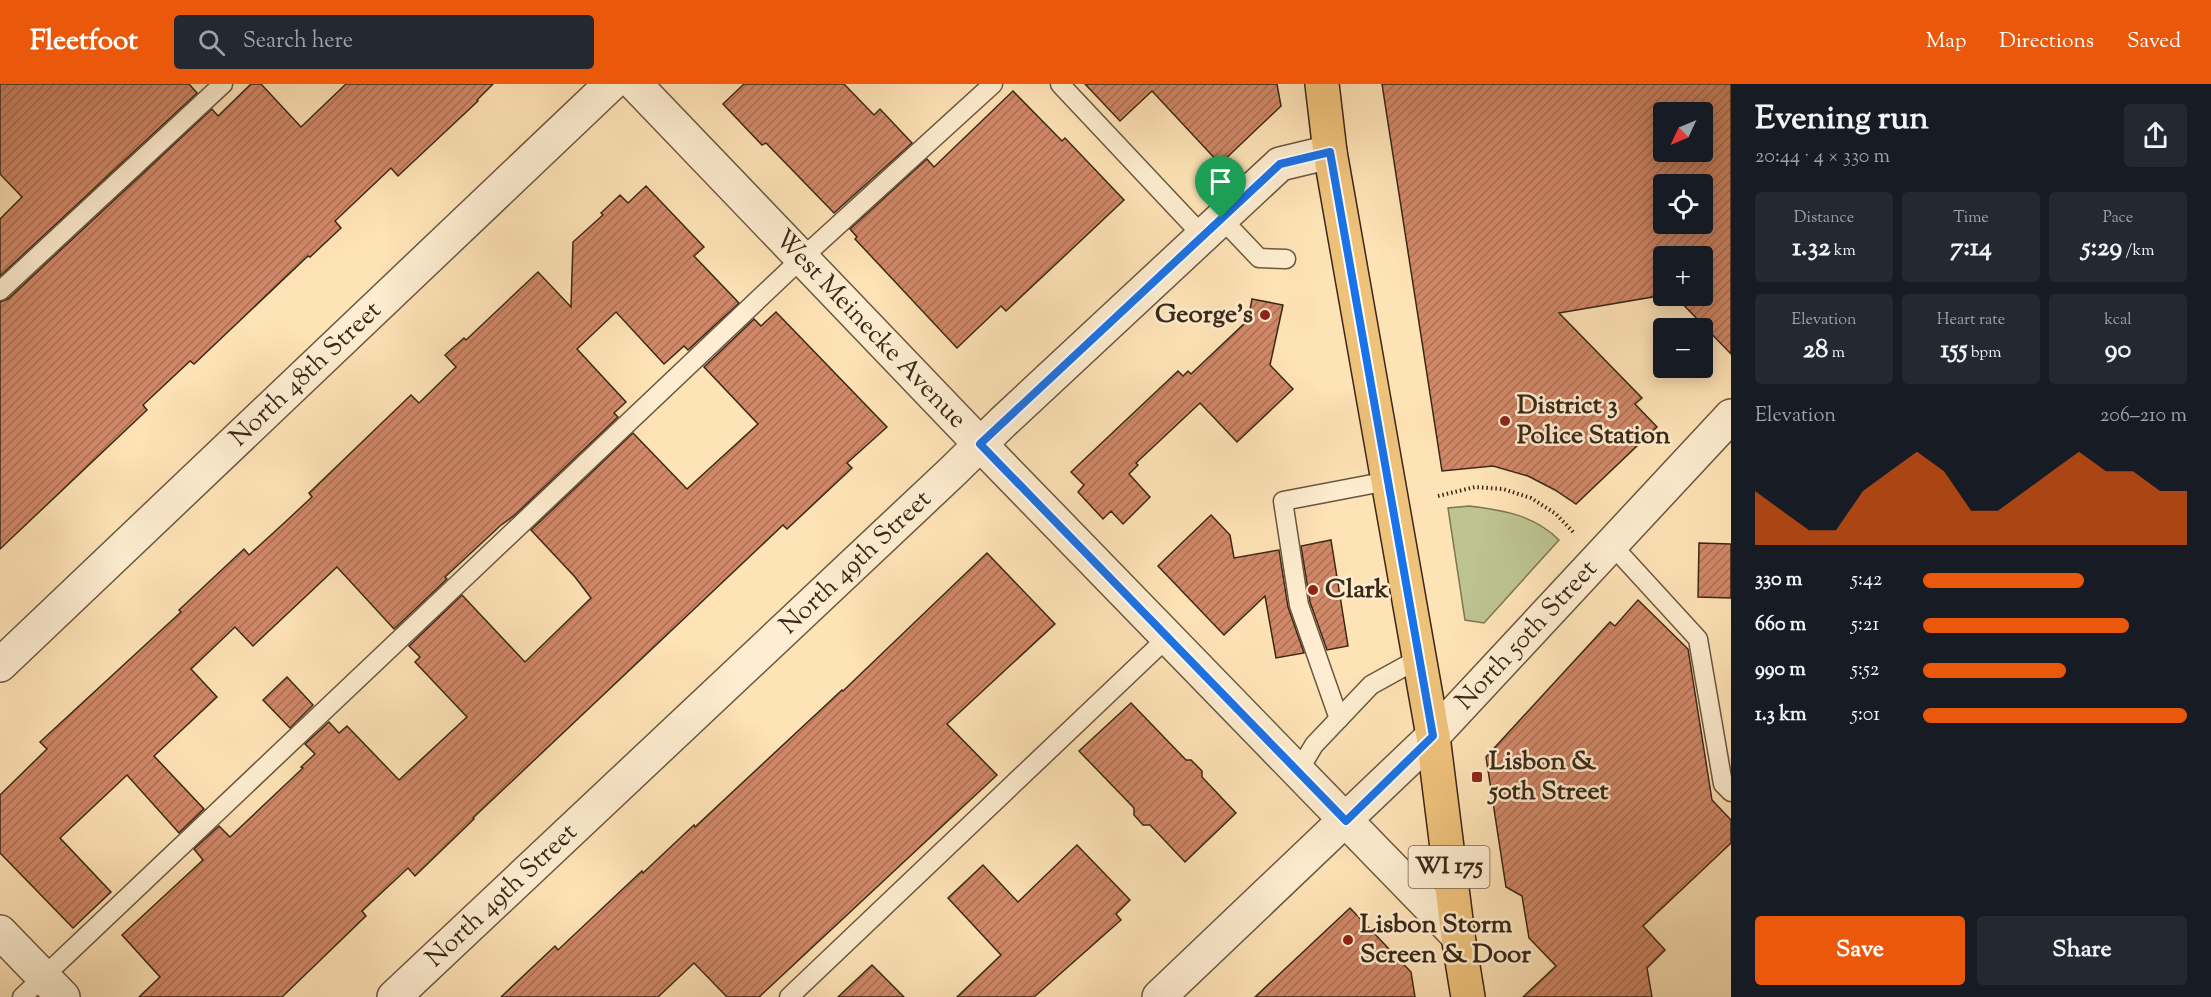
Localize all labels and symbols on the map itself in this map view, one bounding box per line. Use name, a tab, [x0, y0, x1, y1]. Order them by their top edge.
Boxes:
north arrow	[1653, 102, 1713, 162]
pin	[1195, 156, 1246, 218]
street label: West Meinecke Avenue	[766, 222, 975, 437]
street label: North 48th Street	[222, 293, 390, 456]
place label: George's	[1155, 297, 1253, 334]
marker: George's	[1258, 308, 1272, 322]
place label: District 3 Police Station	[1517, 388, 1671, 455]
marker: District 3 Police Station	[1498, 414, 1512, 428]
street label: North 49th Street	[772, 482, 940, 643]
street label: North 50th Street	[1447, 552, 1606, 719]
place label: Clark	[1325, 572, 1389, 609]
marker: Clark	[1306, 583, 1320, 597]
place label: Lisbon & 50th Street	[1487, 744, 1608, 811]
marker: Lisbon & 50th Street	[1470, 770, 1484, 784]
street label: North 49th Street	[418, 815, 586, 976]
road number: WI 175	[1408, 846, 1490, 888]
place label: Lisbon Storm Screen & Door	[1360, 907, 1531, 974]
marker: Lisbon Storm Screen & Door	[1341, 933, 1355, 947]

